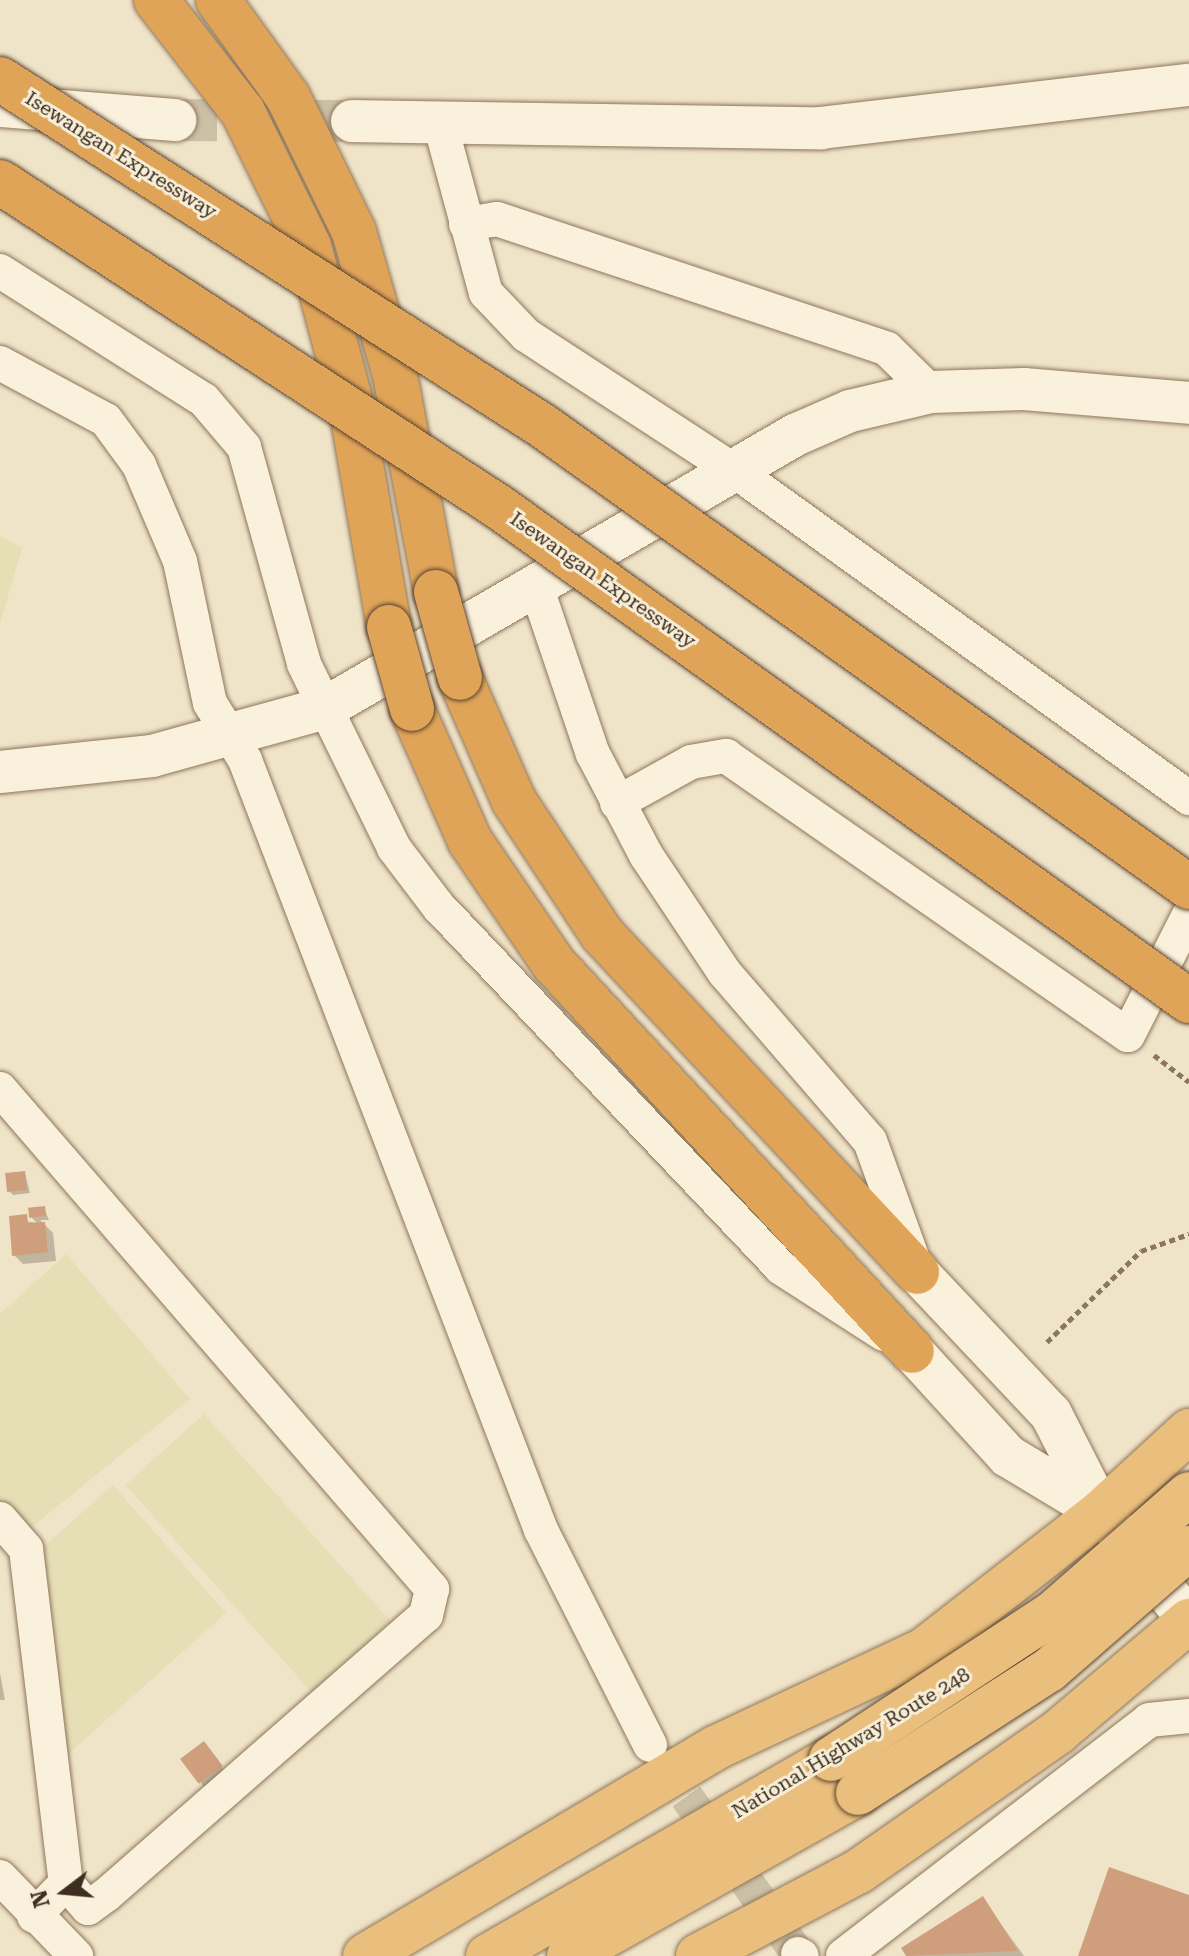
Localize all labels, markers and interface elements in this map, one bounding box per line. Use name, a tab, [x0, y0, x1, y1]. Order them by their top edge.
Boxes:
street label: Isewangan Expressway	[21, 86, 221, 224]
street label: Isewangan Expressway	[506, 507, 700, 653]
street label: National Highway Route 248	[728, 1662, 974, 1824]
north arrow	[24, 1852, 104, 1932]
text: N	[26, 1887, 55, 1910]

